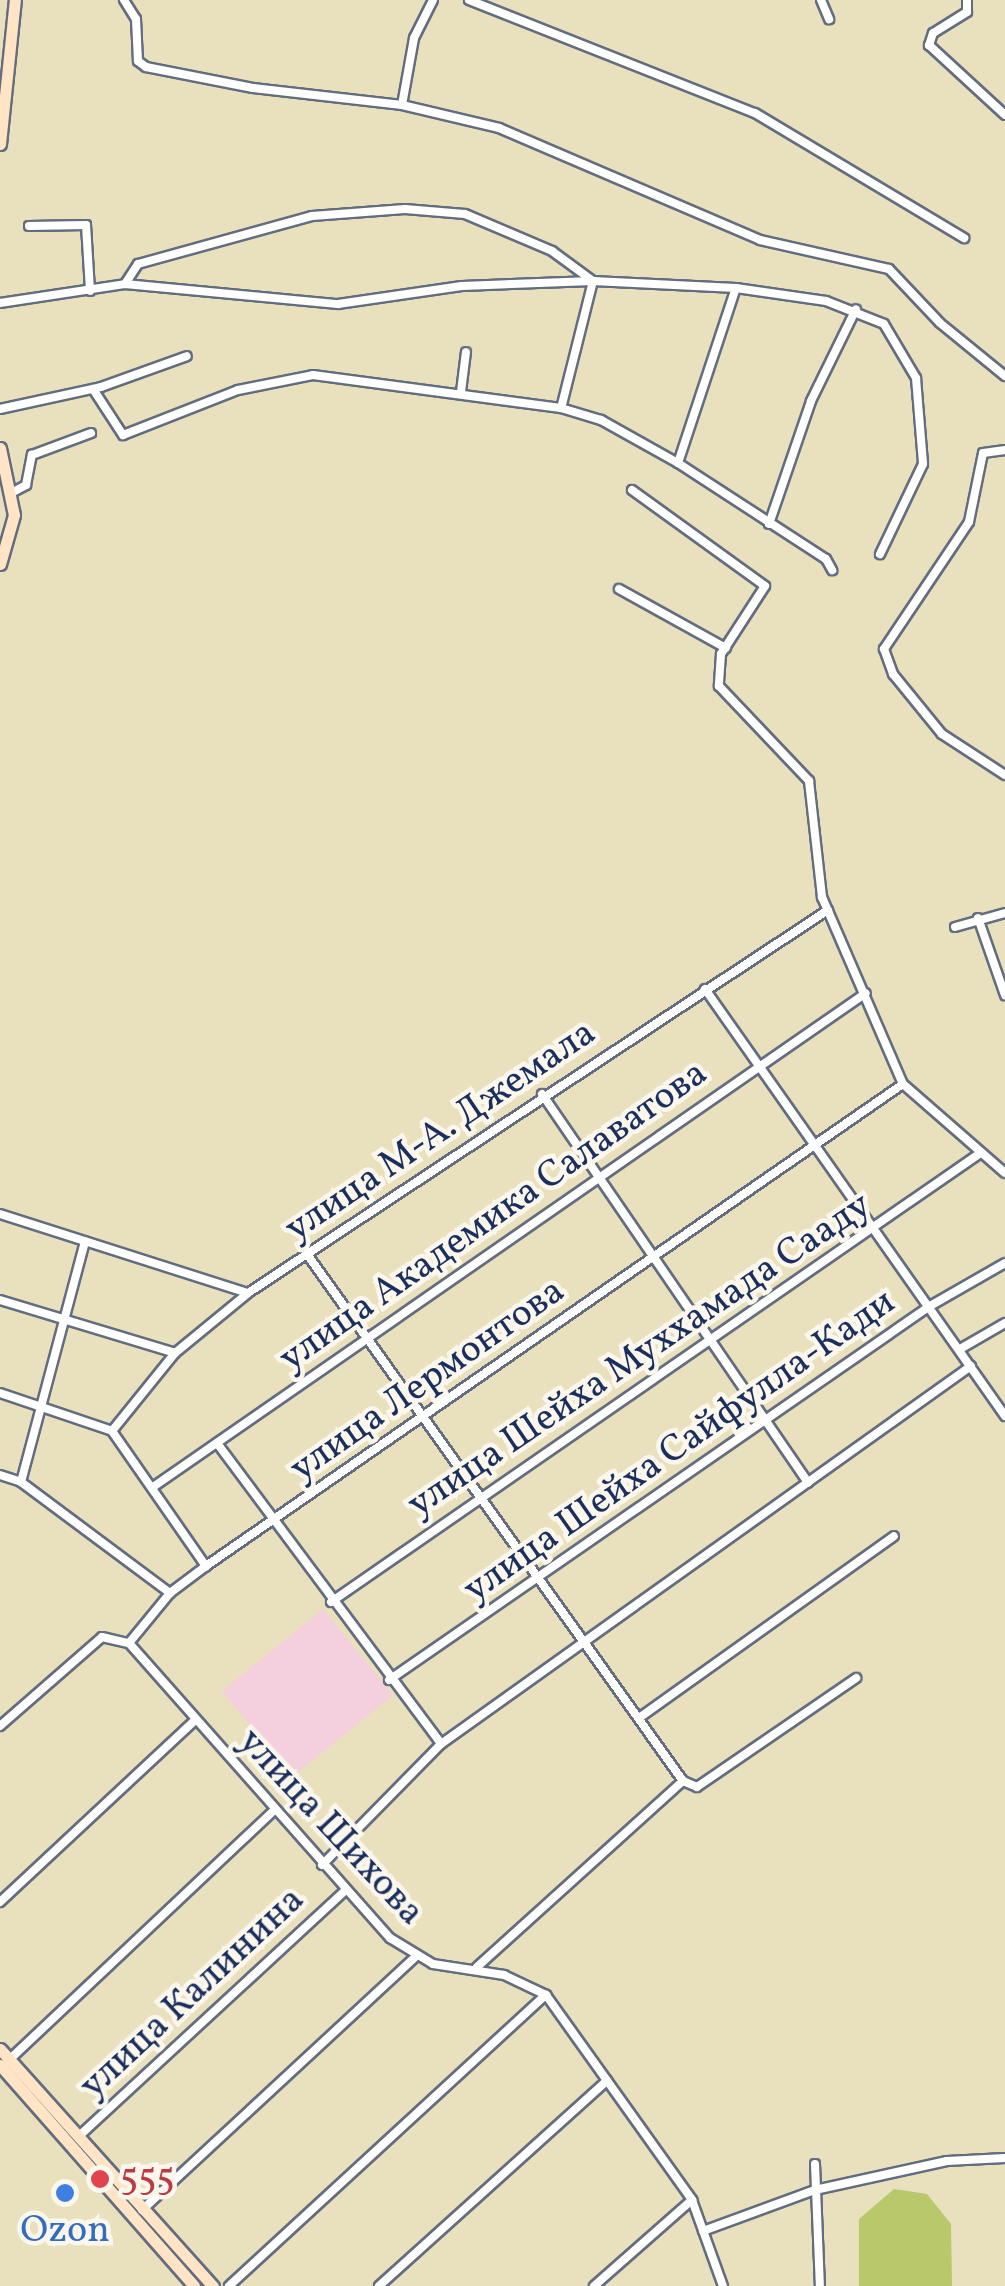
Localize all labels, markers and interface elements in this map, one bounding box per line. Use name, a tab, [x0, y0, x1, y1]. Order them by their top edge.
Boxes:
street label: улица М-А. Джемала	[277, 1011, 605, 1253]
street label: улица Академика Салаватова	[271, 1051, 717, 1383]
street label: улица Шейха Муххамада Сааду	[400, 1184, 880, 1528]
street label: улица Лермонтова	[282, 1269, 574, 1493]
street label: улица Шейха Сайфулла-Кади	[455, 1280, 905, 1614]
street label: улица Шихова	[227, 1720, 433, 1936]
street label: улица Калинина	[71, 1878, 315, 2110]
place label: 555	[120, 2156, 175, 2202]
marker: 555	[89, 2168, 111, 2190]
marker: Ozon	[54, 2182, 76, 2204]
place label: Ozon	[20, 2209, 110, 2255]

